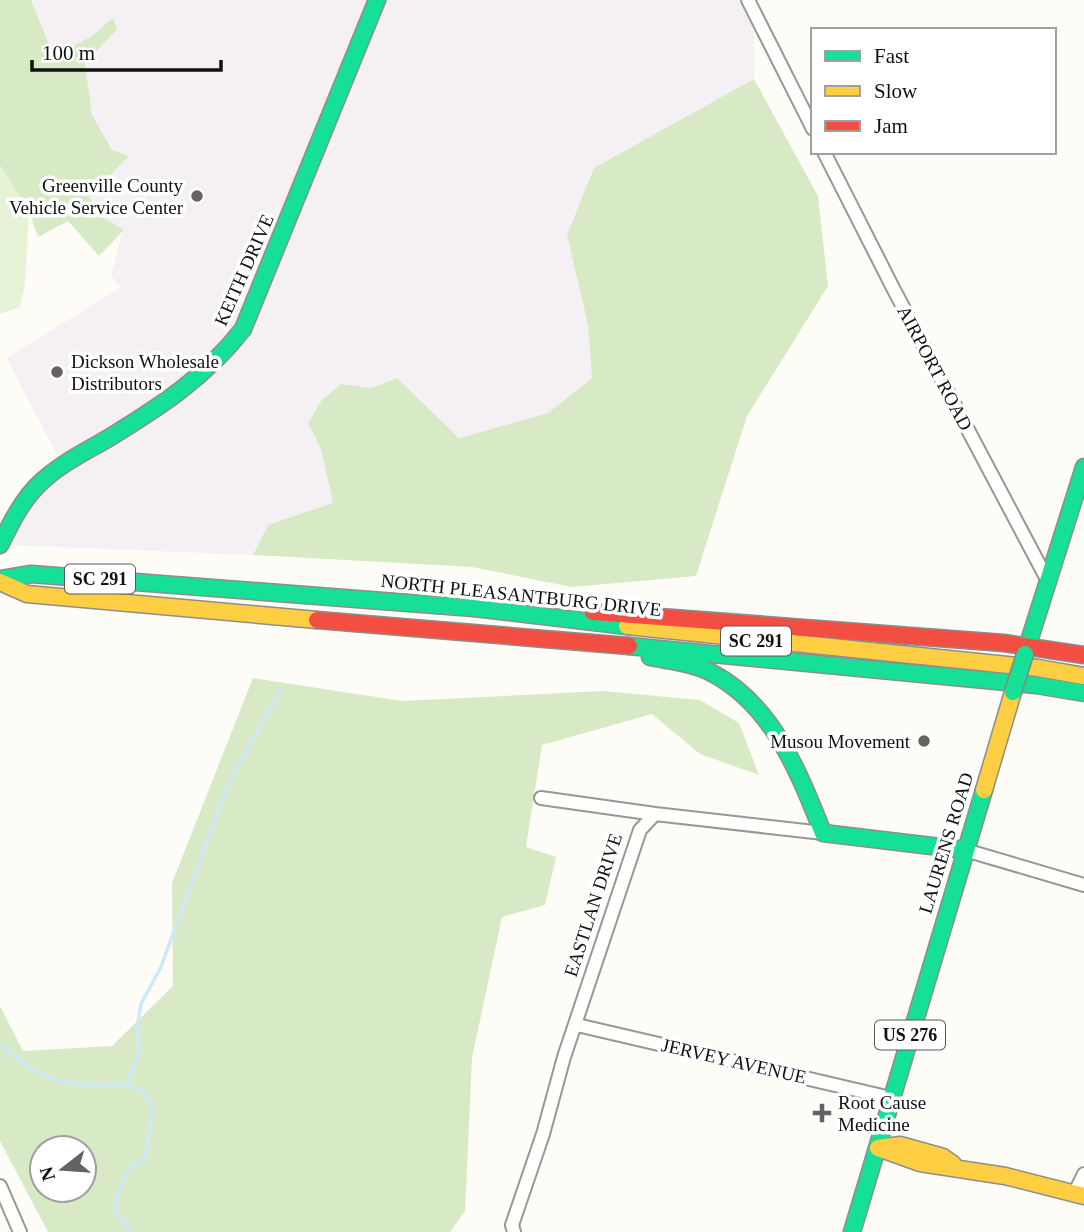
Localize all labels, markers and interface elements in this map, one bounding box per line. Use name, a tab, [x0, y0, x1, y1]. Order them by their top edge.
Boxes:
scale bar	[32, 28, 220, 72]
legend	[811, 28, 1056, 154]
text: 100 m	[42, 41, 95, 65]
text: Fast	[874, 44, 909, 68]
text: Slow	[874, 79, 918, 103]
text: Jam	[874, 114, 908, 138]
place label: Greenville County Vehicle Service Center	[9, 175, 184, 218]
marker: Greenville County Vehicle Service Center	[189, 188, 205, 204]
street label: KEITH DRIVE	[210, 211, 278, 329]
street label: AIRPORT ROAD	[893, 302, 977, 434]
place label: Dickson Wholesale Distributors	[71, 351, 219, 394]
marker: Dickson Wholesale Distributors	[49, 364, 65, 380]
road number: SC 291	[65, 564, 135, 594]
street label: NORTH PLEASANTBURG DRIVE	[380, 570, 662, 620]
road number: SC 291	[721, 626, 791, 656]
place label: Musou Movement	[770, 731, 911, 752]
marker: Musou Movement	[916, 733, 932, 749]
street label: LAURENS ROAD	[915, 770, 977, 916]
street label: EASTLAN DRIVE	[560, 831, 626, 979]
road number: US 276	[875, 1020, 945, 1050]
street label: JERVEY AVENUE	[660, 1034, 808, 1088]
place label: Root Cause Medicine	[838, 1092, 926, 1135]
marker: Root Cause Medicine	[812, 1103, 832, 1123]
north arrow	[28, 1134, 98, 1204]
text: N	[35, 1164, 59, 1183]

